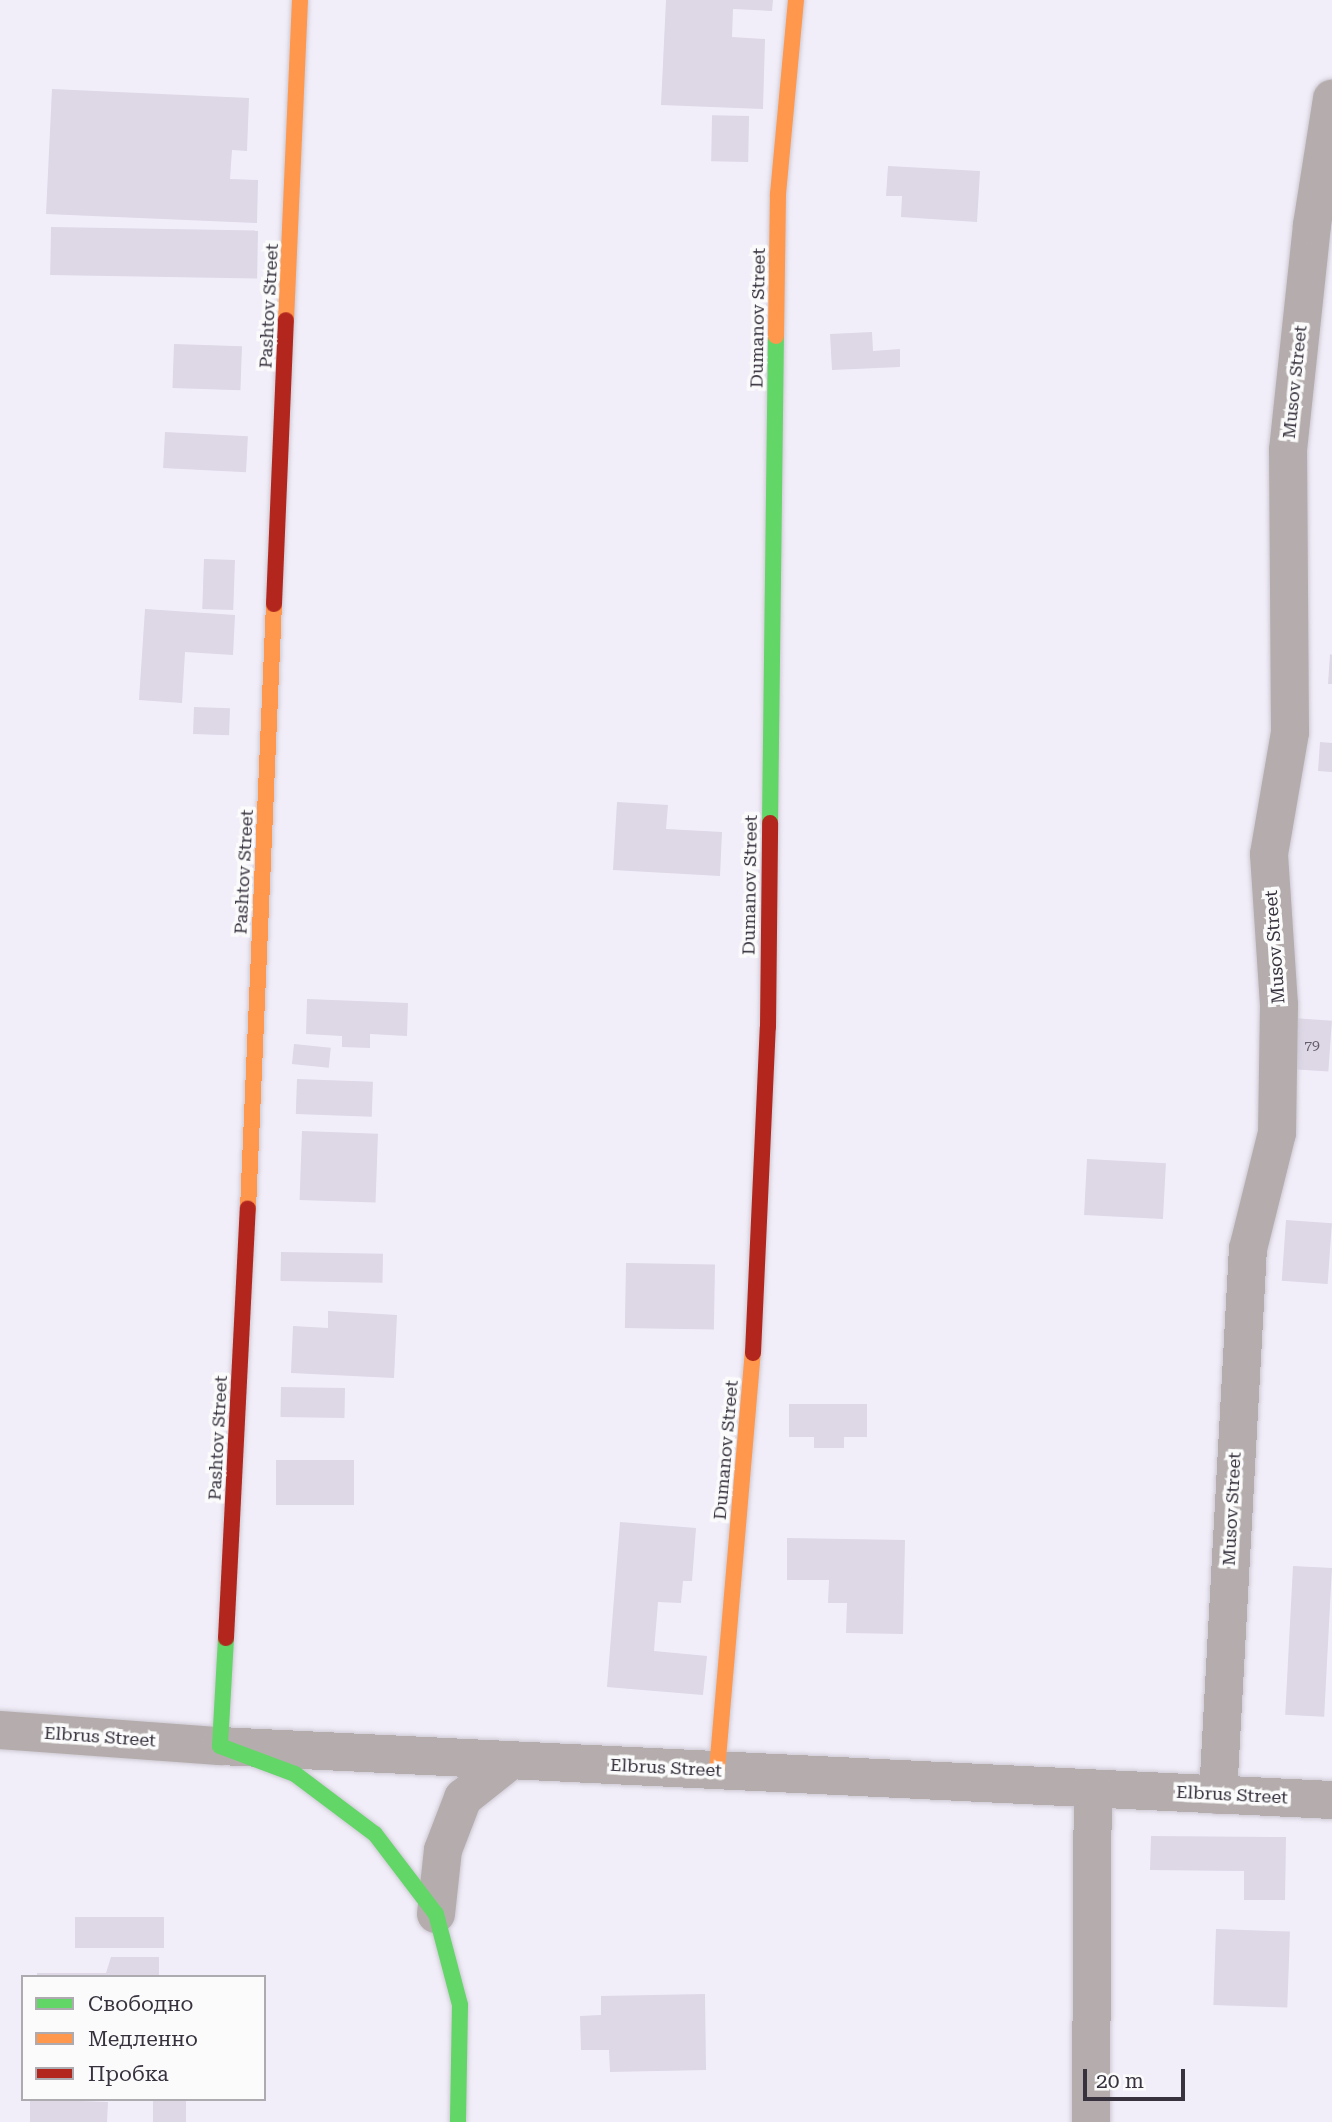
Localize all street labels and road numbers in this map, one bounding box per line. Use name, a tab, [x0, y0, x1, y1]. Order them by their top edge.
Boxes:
street label: Pashtov Street	[255, 243, 283, 369]
street label: Dumanov Street	[746, 248, 770, 388]
street label: Musov Street	[1278, 324, 1312, 440]
street label: Pashtov Street	[230, 809, 258, 935]
street label: Dumanov Street	[738, 815, 762, 955]
street label: Musov Street	[1260, 889, 1290, 1005]
street label: Pashtov Street	[204, 1375, 232, 1501]
street label: Dumanov Street	[709, 1379, 743, 1521]
street label: Musov Street	[1218, 1451, 1246, 1567]
street label: Elbrus Street	[43, 1722, 157, 1752]
street label: Elbrus Street	[609, 1754, 723, 1782]
street label: Elbrus Street	[1175, 1781, 1289, 1809]

